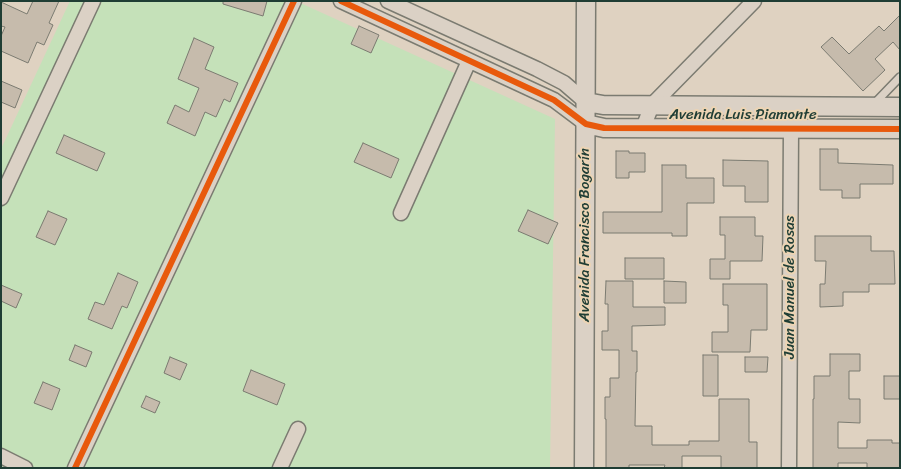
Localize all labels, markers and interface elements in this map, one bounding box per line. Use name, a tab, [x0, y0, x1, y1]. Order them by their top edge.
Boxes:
street label: Avenida Luis Piamonte	[669, 106, 817, 124]
street label: Avenida Francisco Bogarín	[576, 148, 594, 322]
street label: Juan Manuel de Rosas	[781, 215, 799, 359]

